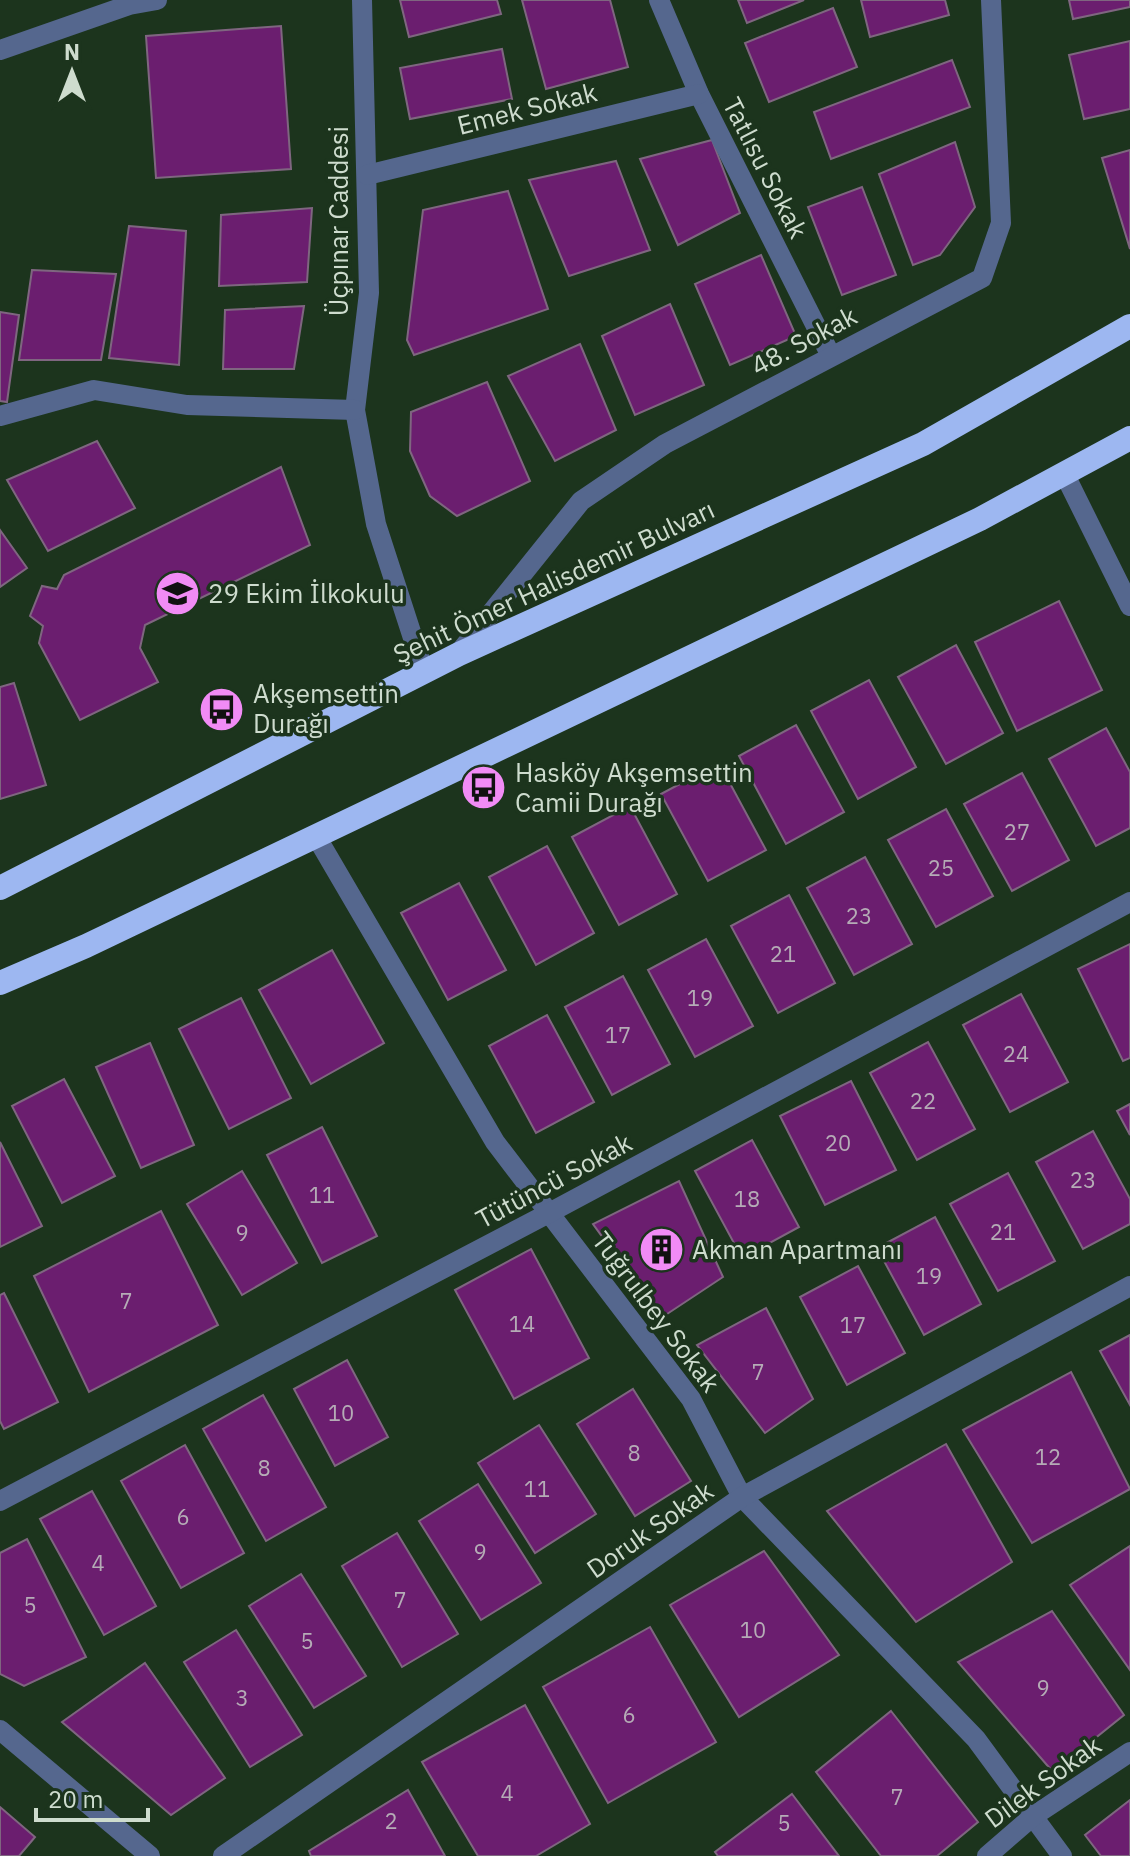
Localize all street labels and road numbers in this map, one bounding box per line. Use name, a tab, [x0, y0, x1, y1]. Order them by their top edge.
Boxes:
street label: Emek Sokak	[453, 74, 600, 142]
street label: Tatlısu Sokak	[716, 91, 816, 244]
street label: Üçpınar Caddesi	[321, 126, 355, 316]
street label: 48. Sokak	[745, 298, 863, 382]
street label: Şehit Ömer Halisdemir Bulvarı	[387, 492, 720, 671]
street label: Tütüncü Sokak	[470, 1125, 638, 1235]
street label: Tuğrulbey Sokak	[585, 1224, 729, 1399]
street label: Doruk Sokak	[579, 1473, 720, 1585]
street label: Dilek Sokak	[977, 1727, 1108, 1835]

